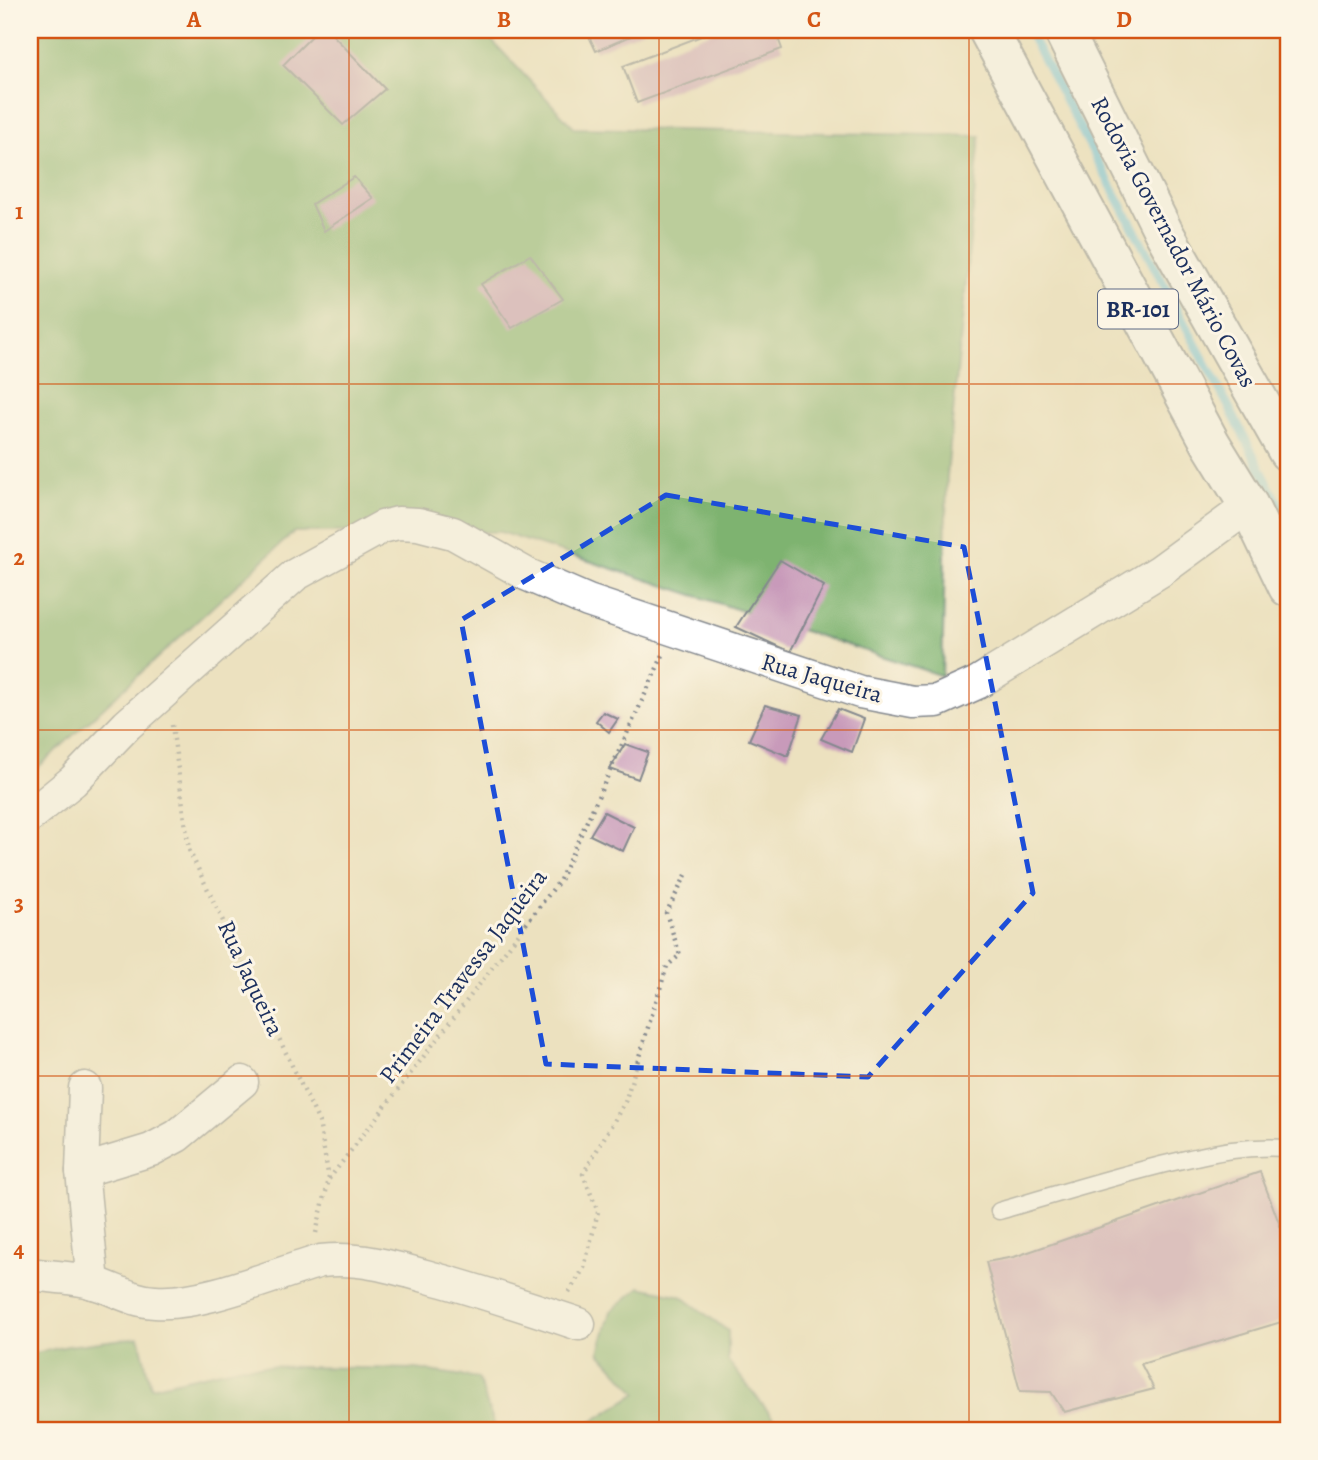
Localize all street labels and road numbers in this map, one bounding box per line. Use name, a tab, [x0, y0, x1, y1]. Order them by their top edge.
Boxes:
street label: Rodovia Governador Mário Covas	[1083, 91, 1265, 393]
road number: BR-101	[1098, 290, 1178, 328]
street label: Rua Jaqueira	[758, 646, 887, 711]
street label: Primeira Travessa Jaqueira	[372, 861, 555, 1090]
street label: Rua Jaqueira	[210, 915, 292, 1042]

